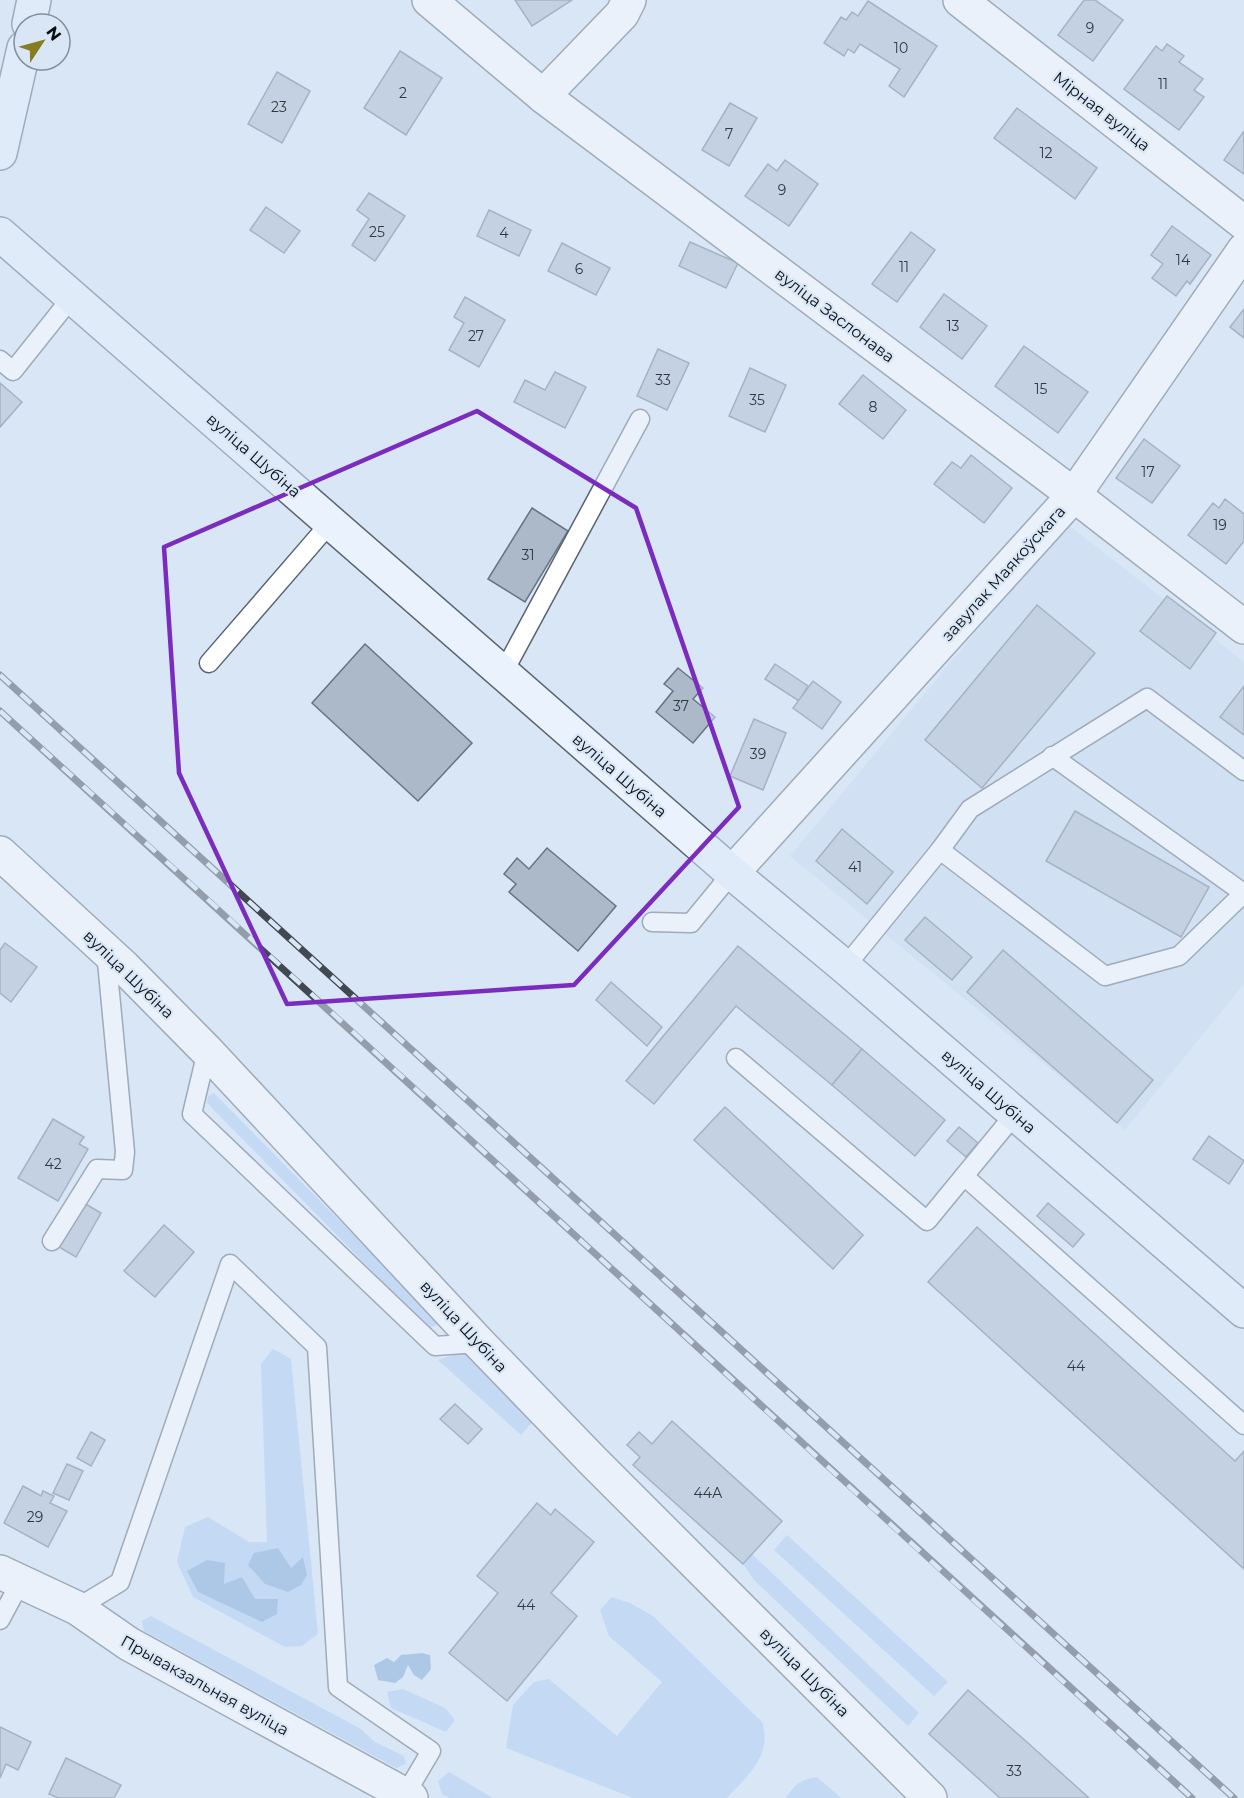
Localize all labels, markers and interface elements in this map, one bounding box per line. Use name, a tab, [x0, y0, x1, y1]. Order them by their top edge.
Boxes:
north arrow	[12, 12, 72, 72]
house number: 9	[1086, 19, 1094, 37]
text: N	[42, 23, 65, 44]
house number: 10	[894, 39, 908, 57]
street label: Мірная вуліца	[1049, 68, 1154, 155]
house number: 11	[1158, 75, 1168, 93]
house number: 2	[399, 84, 407, 102]
house number: 23	[271, 98, 287, 116]
house number: 7	[725, 125, 733, 143]
house number: 12	[1039, 144, 1053, 162]
house number: 9	[778, 181, 786, 199]
house number: 25	[369, 223, 385, 241]
house number: 4	[499, 224, 509, 242]
house number: 14	[1176, 251, 1191, 269]
house number: 11	[899, 258, 909, 276]
house number: 6	[575, 260, 584, 278]
street label: вуліца Заслонава	[771, 264, 898, 367]
house number: 13	[947, 317, 960, 335]
house number: 27	[468, 327, 484, 345]
house number: 33	[655, 371, 671, 389]
house number: 15	[1035, 380, 1048, 398]
house number: 35	[749, 391, 765, 409]
house number: 8	[869, 398, 878, 416]
street label: вуліца Шубіна	[203, 409, 305, 501]
house number: 17	[1141, 463, 1155, 481]
street label: завулак Маякоўскага	[938, 502, 1069, 645]
house number: 19	[1213, 516, 1227, 534]
house number: 31	[522, 546, 534, 564]
house number: 37	[673, 697, 689, 715]
street label: вуліца Шубіна	[569, 729, 671, 821]
house number: 39	[750, 745, 766, 763]
house number: 41	[848, 858, 862, 876]
street label: вуліца Шубіна	[79, 926, 178, 1022]
street label: вуліца Шубіна	[938, 1045, 1040, 1137]
house number: 42	[44, 1155, 62, 1173]
street label: вуліца Шубіна	[416, 1276, 511, 1376]
house number: 44	[1067, 1357, 1086, 1375]
house number: 44А	[694, 1484, 723, 1502]
house number: 29	[27, 1508, 43, 1526]
house number: 44	[517, 1596, 536, 1614]
street label: вуліца Шубіна	[756, 1624, 853, 1721]
street label: Прывакзальная вуліца	[117, 1631, 292, 1740]
house number: 33	[1006, 1762, 1022, 1780]

